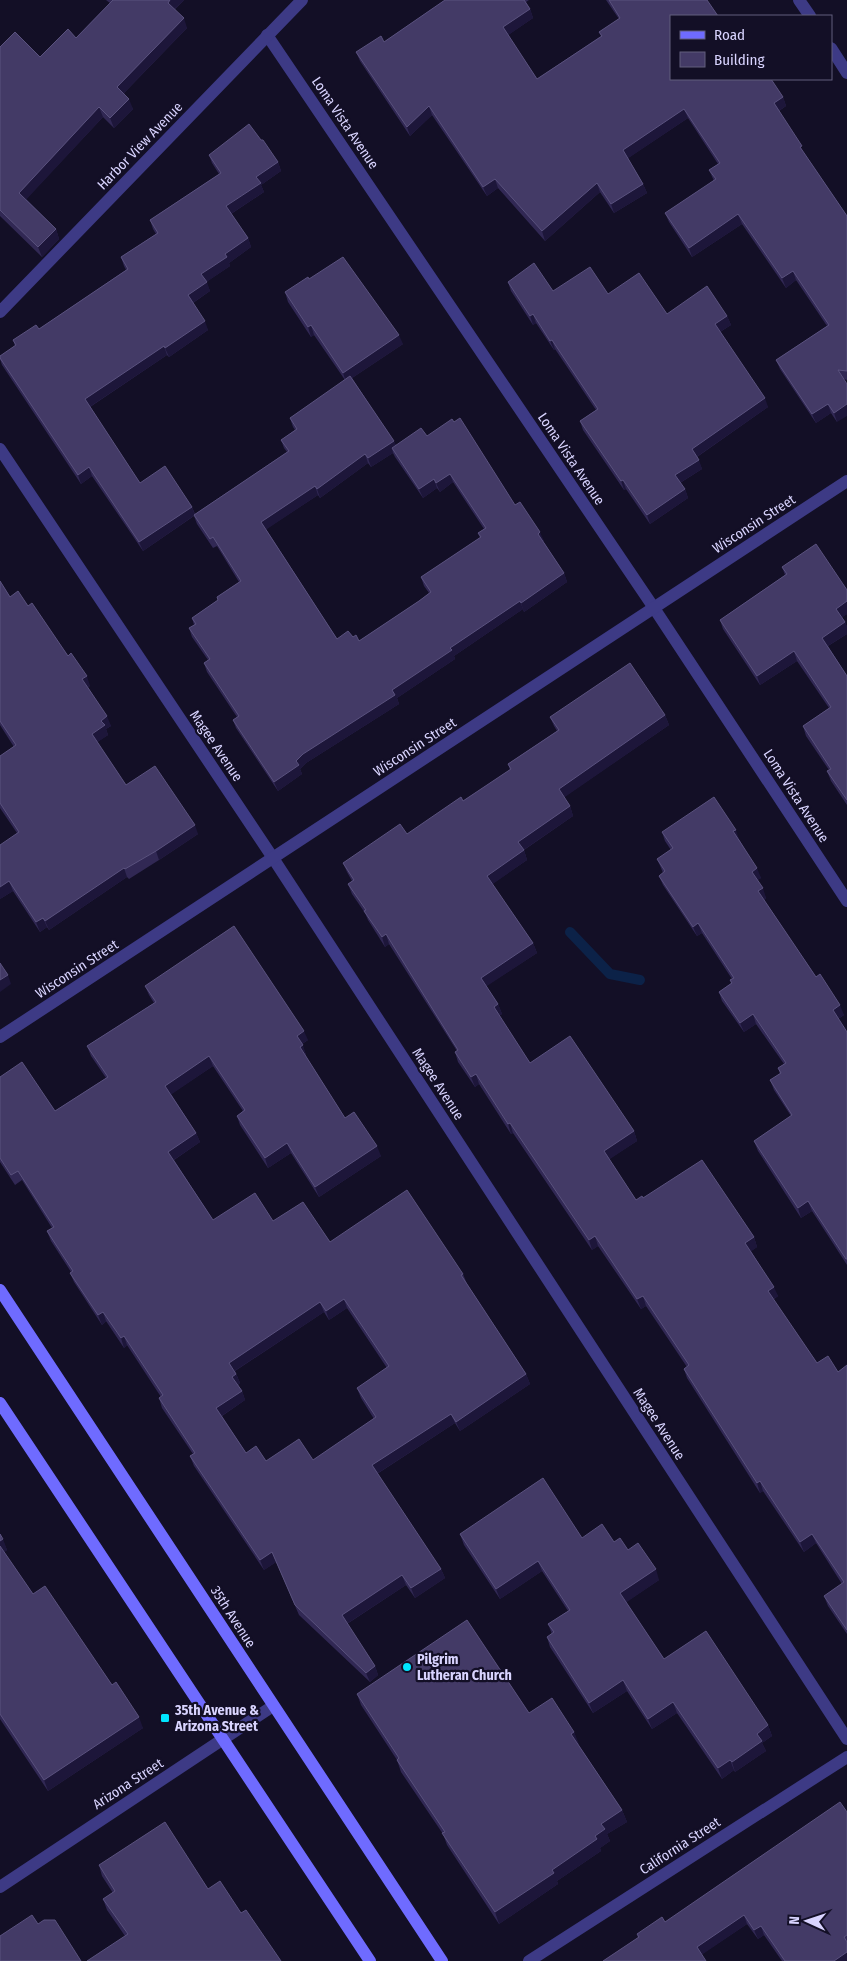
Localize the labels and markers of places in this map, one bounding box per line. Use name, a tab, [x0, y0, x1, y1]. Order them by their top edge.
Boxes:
place label: Pilgrim Lutheran Church	[417, 1651, 512, 1684]
marker: Pilgrim Lutheran Church	[401, 1661, 413, 1673]
place label: 35th Avenue & Arizona Street	[174, 1702, 259, 1735]
marker: 35th Avenue & Arizona Street	[159, 1712, 171, 1724]

